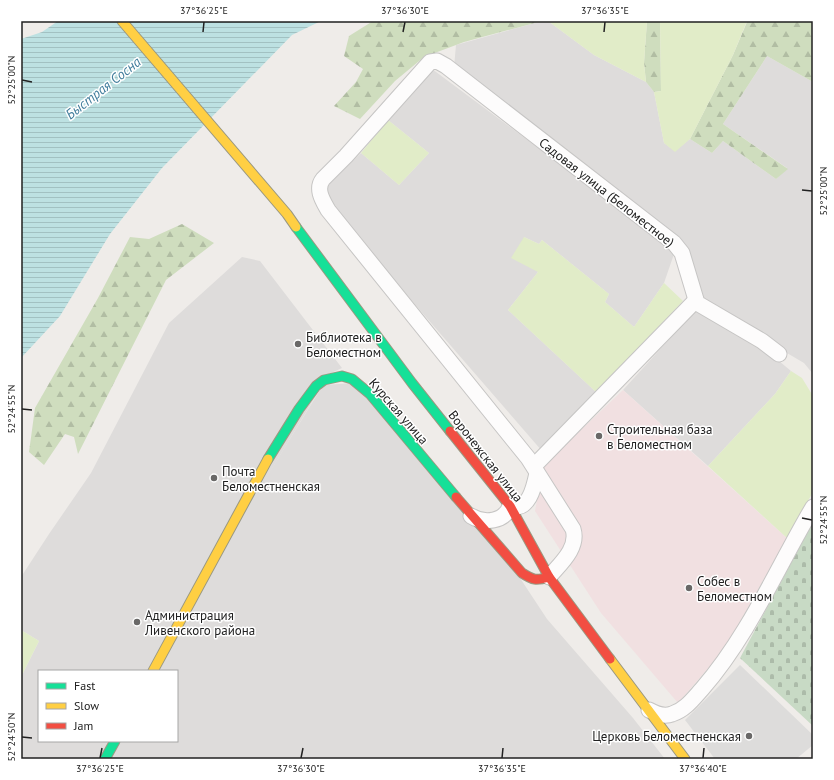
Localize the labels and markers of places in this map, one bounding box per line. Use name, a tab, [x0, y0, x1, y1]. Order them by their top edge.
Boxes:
place label: Библиотека в Беломестном	[306, 329, 382, 361]
marker: Библиотека в Беломестном	[293, 339, 303, 349]
place label: Строительная база в Беломестном	[607, 421, 712, 453]
marker: Строительная база в Беломестном	[594, 431, 604, 441]
place label: Почта Беломестненская	[222, 463, 320, 495]
marker: Почта Беломестненская	[209, 473, 219, 483]
place label: Собес в Беломестном	[697, 573, 772, 605]
marker: Собес в Беломестном	[684, 583, 694, 593]
place label: Администрация Ливенского района	[144, 607, 255, 639]
marker: Администрация Ливенского района	[132, 617, 142, 627]
place label: Церковь Беломестненская	[592, 728, 741, 745]
marker: Церковь Беломестненская	[744, 731, 754, 741]

